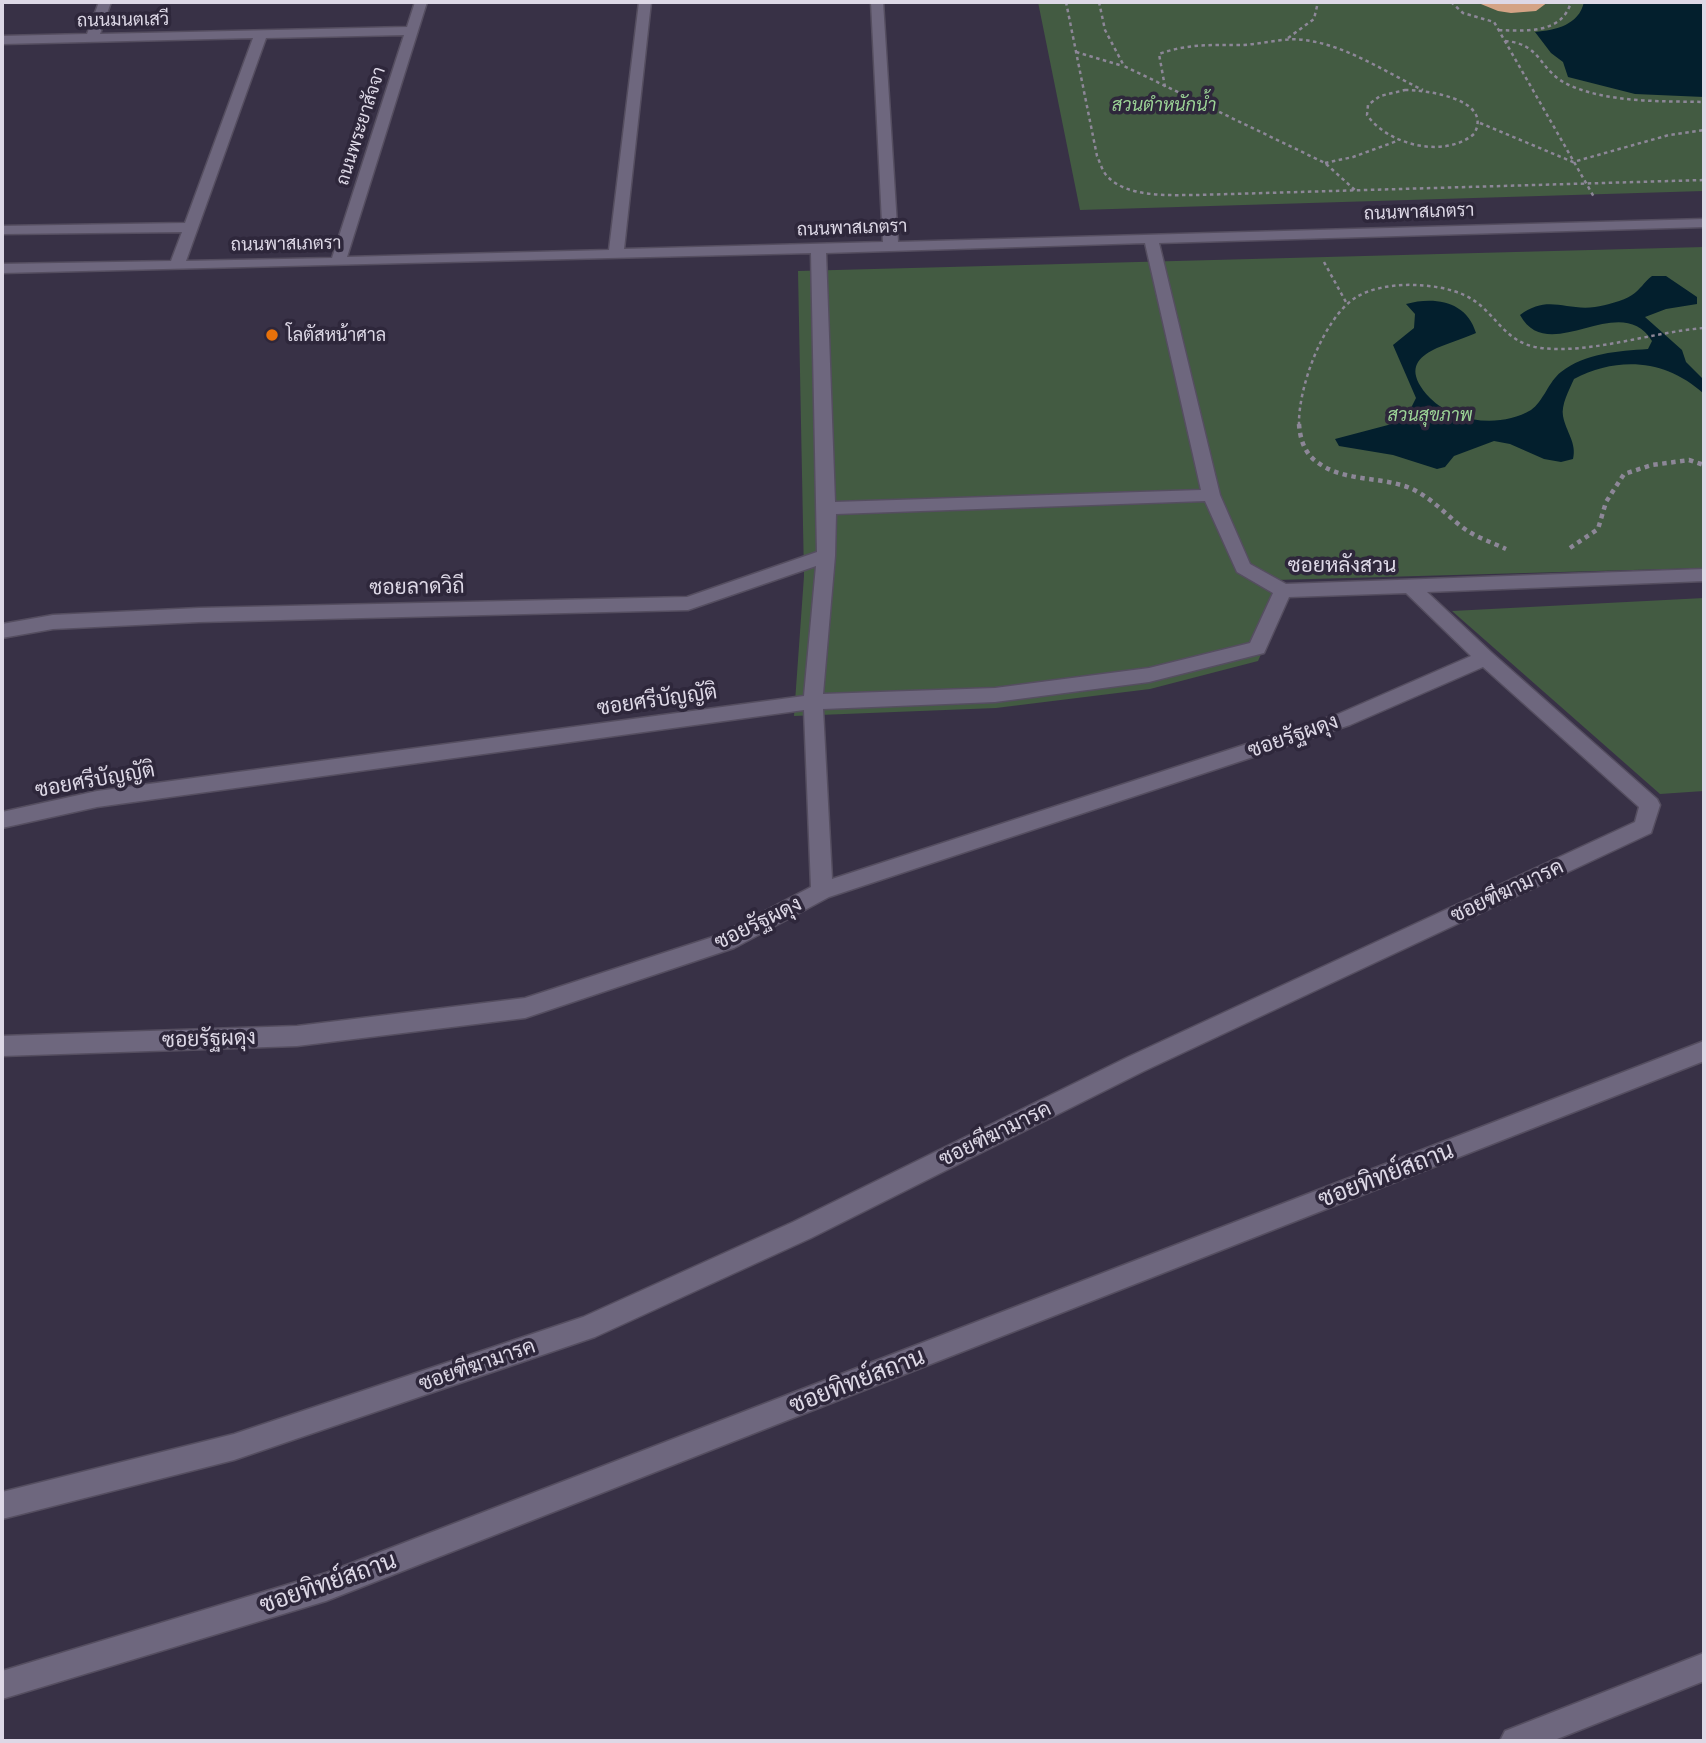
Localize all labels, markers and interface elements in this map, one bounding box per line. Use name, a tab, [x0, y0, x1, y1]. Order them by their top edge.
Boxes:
street label: ถนนมนตเสวี	[77, 8, 169, 32]
street label: ถนนพระยาสัจจา	[332, 64, 390, 188]
park label: สวนตำหนักน้ำ	[1112, 94, 1216, 116]
street label: ถนนพาสเภตรา	[1363, 199, 1475, 225]
street label: ถนนพาสเภตรา	[796, 215, 908, 241]
street label: ถนนพาสเภตรา	[231, 232, 341, 256]
place label: โลตัสหน้าศาล	[286, 324, 386, 346]
marker: โลตัสหน้าศาล	[264, 327, 280, 343]
park label: สวนสุขภาพ	[1387, 404, 1473, 426]
street label: ซอยหลังสวน	[1288, 552, 1396, 578]
street label: ซอยลาดวิถี	[369, 574, 465, 600]
street label: ซอยศรีบัญญัติ	[595, 679, 719, 721]
street label: ซอยรัฐผดุง	[1245, 709, 1341, 763]
street label: ซอยศรีบัญญัติ	[33, 757, 157, 803]
street label: ซอยฑีฆามารค	[1447, 854, 1567, 928]
street label: ซอยรัฐผดุง	[710, 891, 806, 955]
street label: ซอยรัฐผดุง	[162, 1025, 256, 1053]
street label: ซอยฑีฆามารค	[935, 1096, 1055, 1172]
street label: ซอยทิทย์สถาน	[1314, 1136, 1458, 1214]
street label: ซอยฑีฆามารค	[415, 1333, 539, 1397]
street label: ซอยทิทย์สถาน	[785, 1342, 929, 1420]
street label: ซอยทิทย์สถาน	[256, 1546, 400, 1620]

